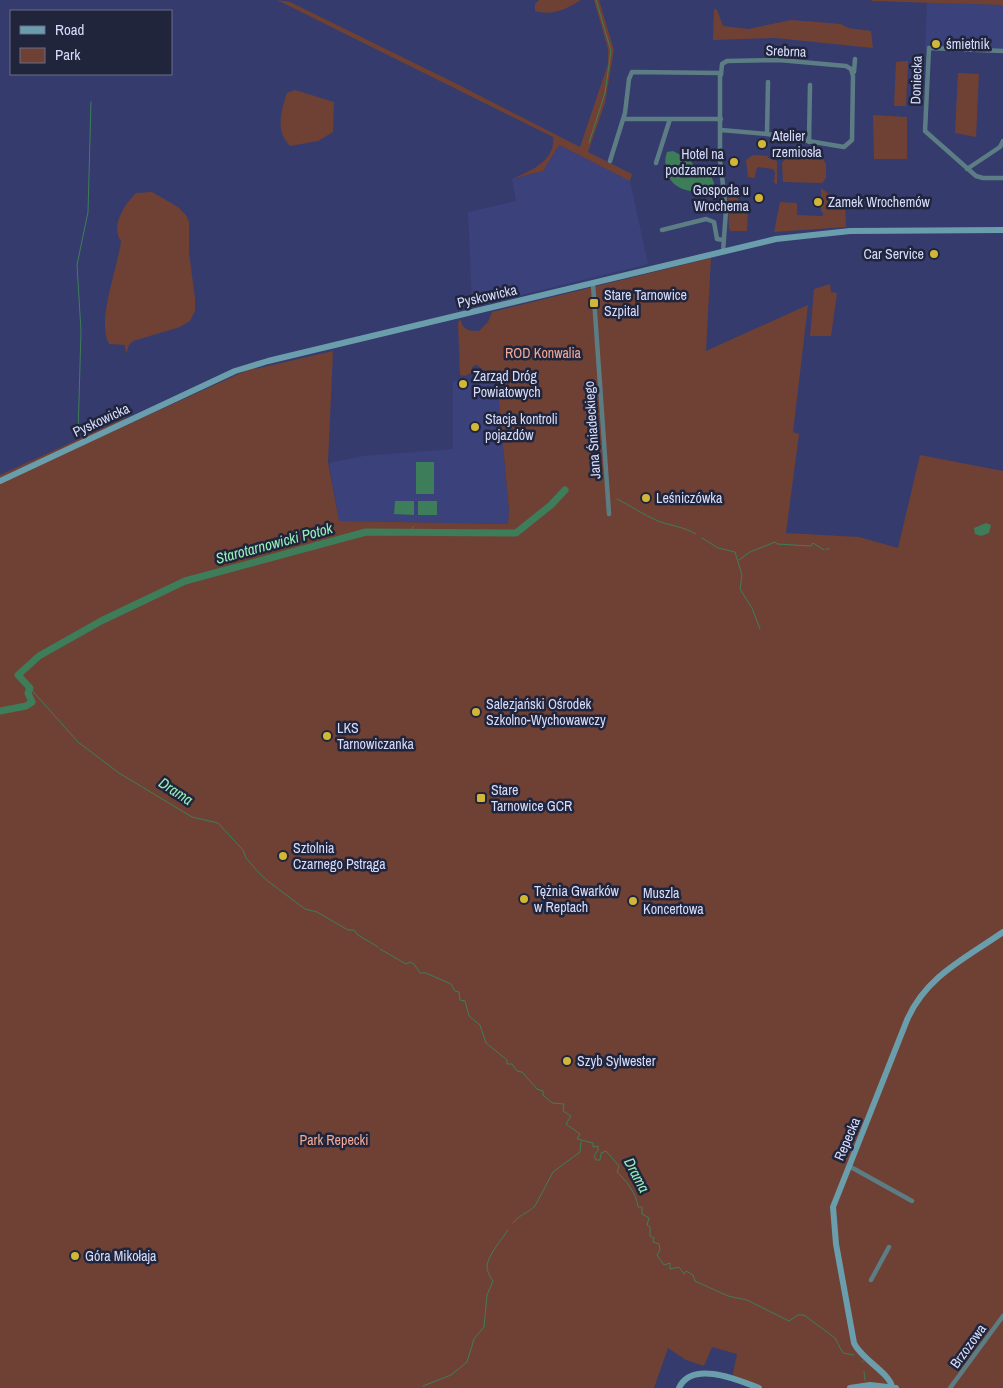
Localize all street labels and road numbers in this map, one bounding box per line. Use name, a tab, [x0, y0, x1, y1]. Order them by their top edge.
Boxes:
street label: Srebrna	[765, 41, 807, 61]
street label: Doniecka	[906, 55, 926, 105]
street label: Pyskowicka	[455, 280, 519, 312]
street label: Jana Śniadeckiego	[580, 380, 604, 480]
street label: Pyskowicka	[70, 399, 133, 441]
street label: Repecka	[830, 1114, 864, 1163]
street label: Brzozowa	[946, 1320, 990, 1372]

